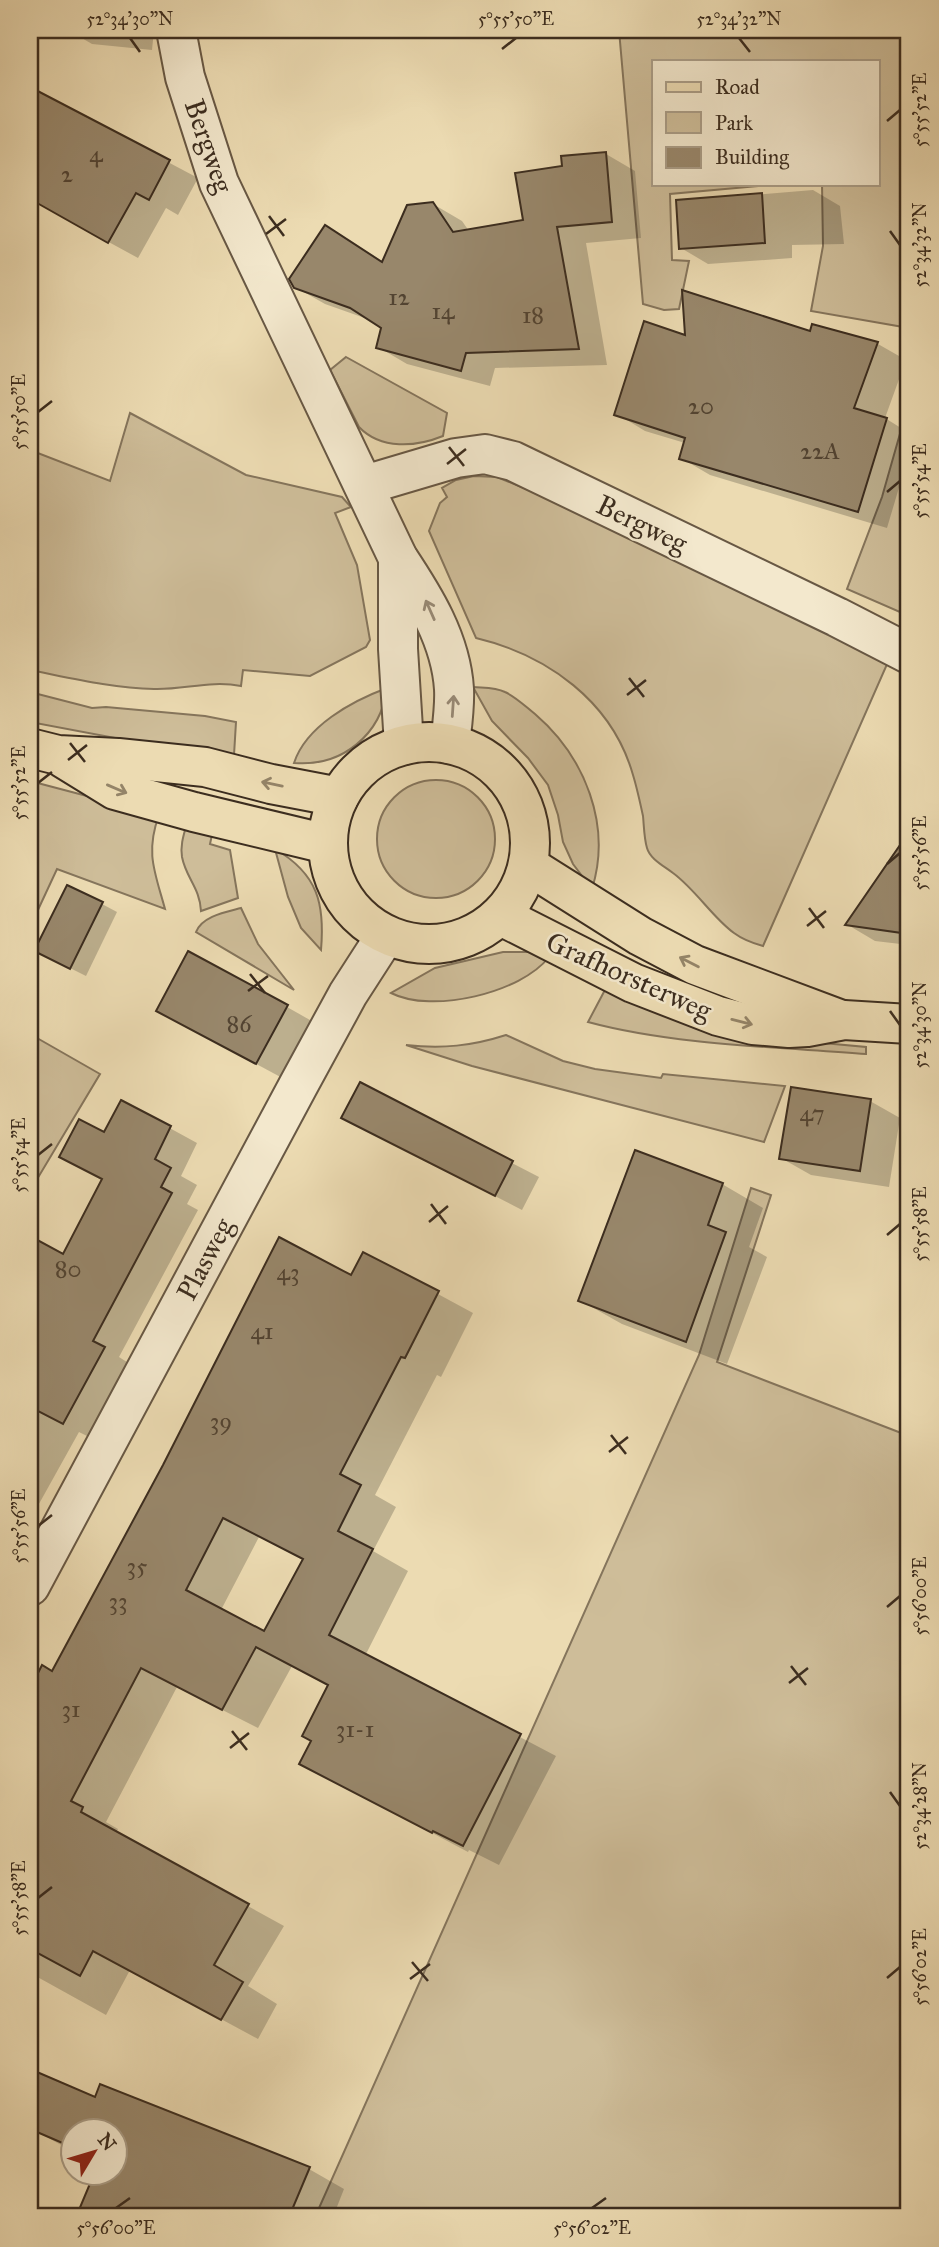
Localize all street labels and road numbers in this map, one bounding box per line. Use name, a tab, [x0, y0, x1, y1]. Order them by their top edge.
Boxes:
street label: Bergweg	[177, 94, 242, 198]
street label: Bergweg	[591, 487, 694, 561]
street label: Grafhorsterweg	[541, 924, 718, 1029]
street label: Plasweg	[169, 1211, 242, 1306]

